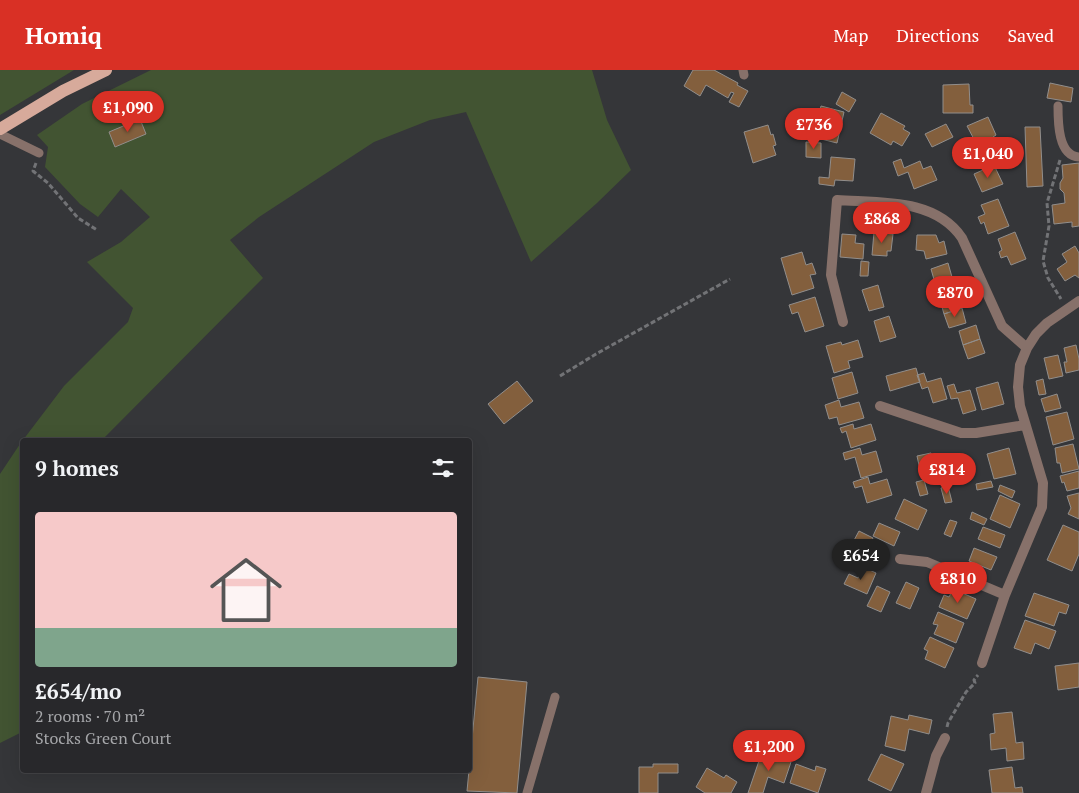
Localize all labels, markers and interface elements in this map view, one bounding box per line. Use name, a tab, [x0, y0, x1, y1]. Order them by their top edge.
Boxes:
text: Homiq	[25, 19, 102, 51]
text: Map	[833, 23, 868, 47]
text: Directions	[896, 23, 979, 47]
text: Saved	[1007, 23, 1054, 47]
pin: £1,090	[87, 90, 169, 133]
text: £1,090	[103, 96, 153, 118]
pin: £736	[784, 108, 844, 150]
text: £736	[796, 113, 832, 135]
pin: £1,040	[947, 136, 1029, 179]
text: £1,040	[963, 142, 1013, 164]
pin: £868	[852, 202, 912, 244]
text: £868	[864, 207, 900, 229]
pin: £870	[925, 276, 985, 318]
text: £870	[937, 281, 973, 303]
pin: £814	[917, 452, 977, 495]
text: 9 homes	[35, 454, 119, 482]
icon: filters	[429, 454, 457, 482]
text: £814	[929, 458, 965, 480]
pin: £654	[831, 538, 891, 581]
text: £654	[843, 544, 879, 566]
icon: home	[201, 545, 291, 635]
pin: £810	[928, 562, 988, 604]
text: £810	[940, 567, 976, 589]
text: £654/mo	[35, 677, 122, 705]
text: 2 rooms · 70 m²	[35, 705, 145, 727]
text: Stocks Green Court	[35, 727, 172, 749]
pin: £1,200	[728, 730, 810, 772]
text: £1,200	[744, 735, 794, 757]

